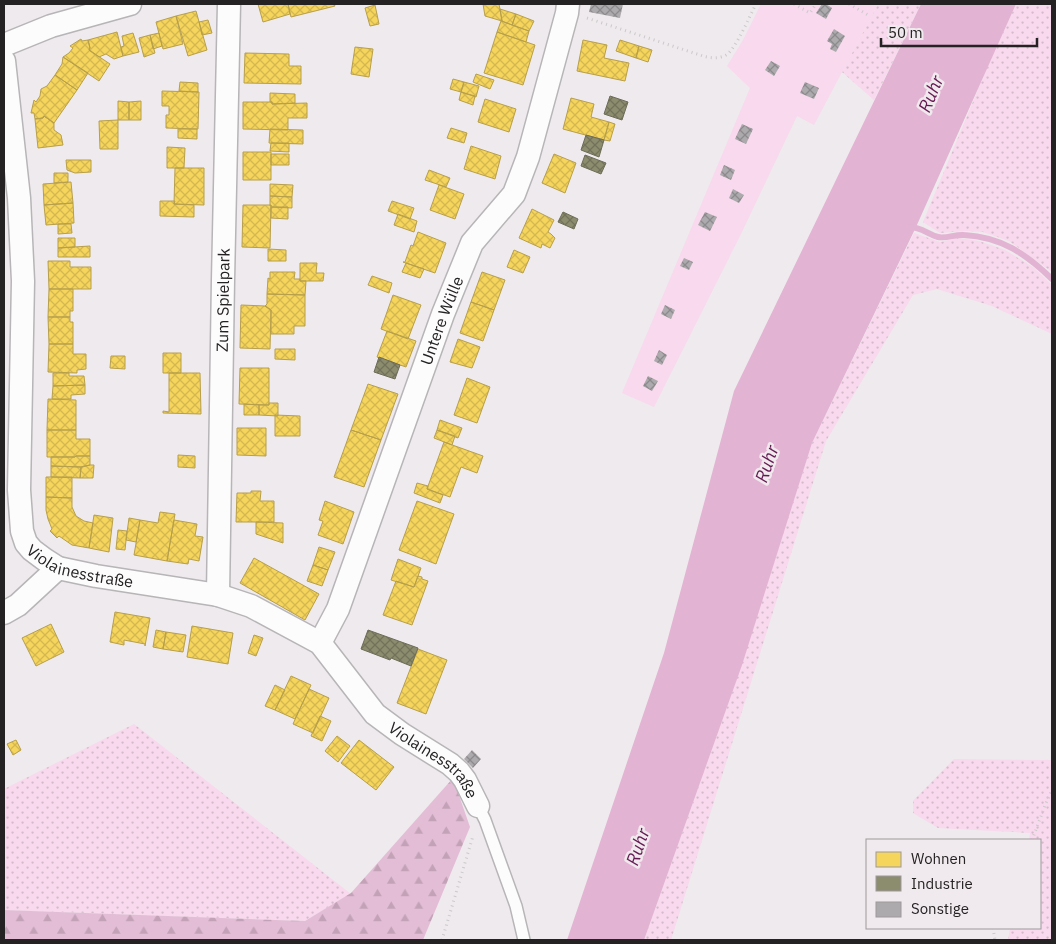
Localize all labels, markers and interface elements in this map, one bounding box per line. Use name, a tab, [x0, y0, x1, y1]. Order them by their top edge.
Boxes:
scale bar	[881, 15, 1037, 47]
text: 50 m	[888, 23, 923, 42]
water label: Ruhr	[913, 72, 949, 116]
street label: Zum Spielpark	[212, 247, 234, 352]
street label: Untere Wülle	[416, 273, 467, 368]
water label: Ruhr	[750, 442, 784, 485]
street label: Violainesstraße	[23, 540, 135, 592]
street label: Violainesstraße	[385, 717, 483, 802]
water label: Ruhr	[621, 825, 655, 868]
legend	[866, 839, 1041, 929]
text: Wohnen	[911, 849, 966, 868]
text: Industrie	[911, 874, 973, 893]
text: Sonstige	[911, 899, 969, 918]

